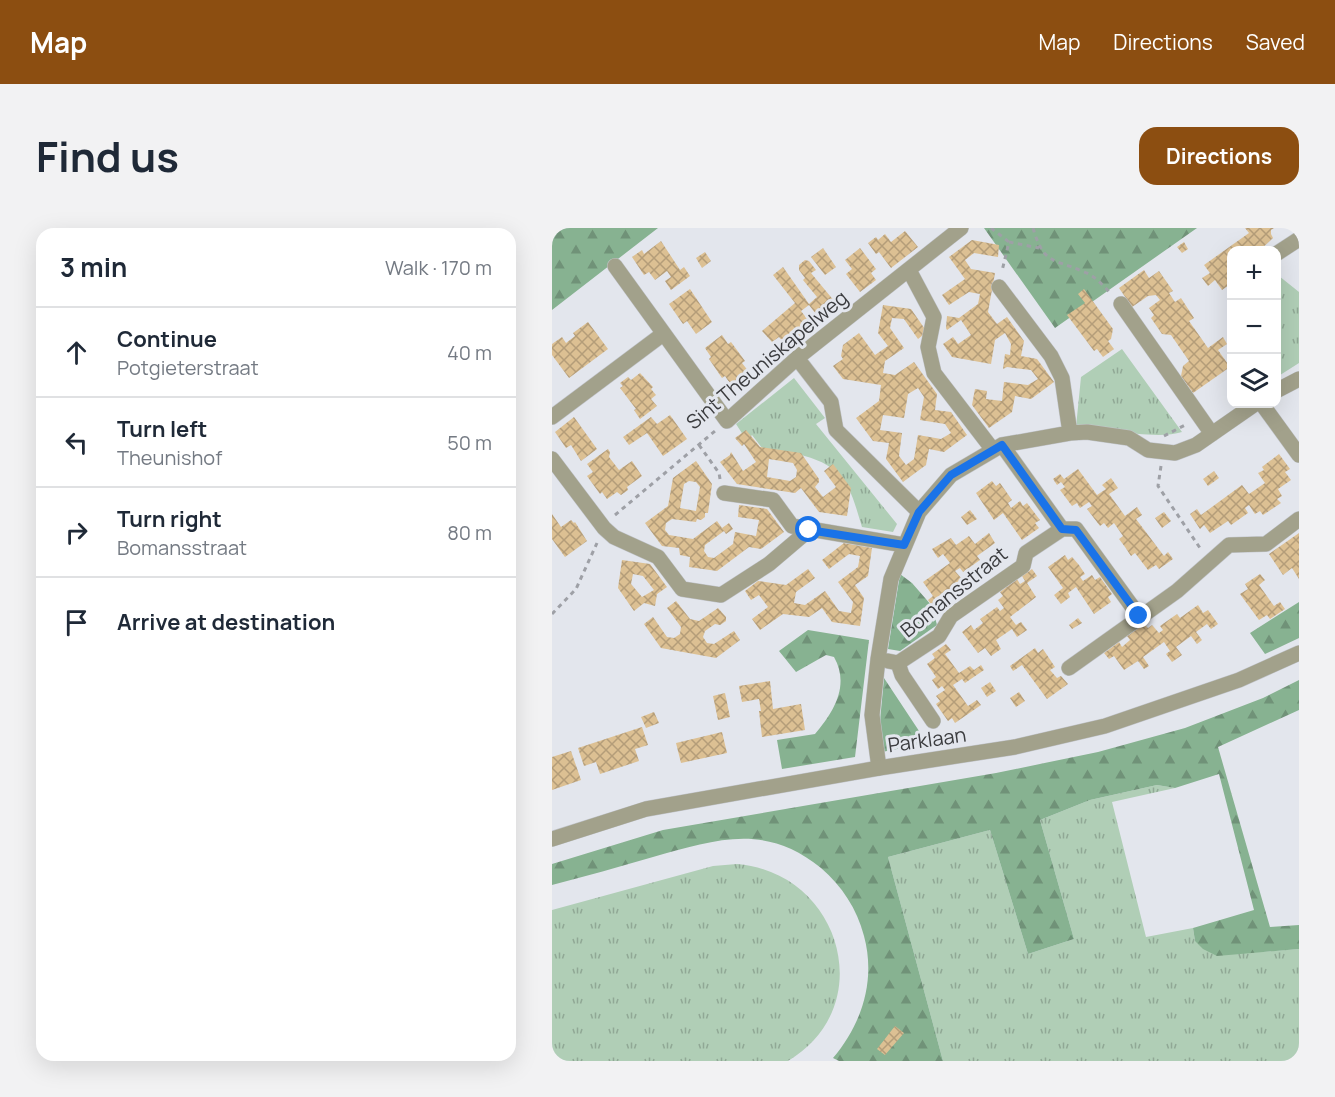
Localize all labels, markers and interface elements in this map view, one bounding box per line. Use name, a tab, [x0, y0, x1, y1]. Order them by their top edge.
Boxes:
text: Map	[30, 23, 87, 61]
text: Map	[1039, 28, 1080, 56]
text: Directions	[1113, 28, 1213, 56]
text: Saved	[1246, 28, 1305, 56]
text: Find us	[36, 127, 179, 185]
button: Directions	[1139, 127, 1299, 185]
map controls	[1227, 246, 1281, 408]
button: +	[1227, 246, 1281, 300]
text: 3 min	[60, 249, 127, 285]
text: Walk · 170 m	[385, 254, 492, 281]
street label: Sint Theuniskapelweg	[680, 284, 853, 435]
button: −	[1227, 300, 1281, 354]
text: Continue	[117, 324, 217, 354]
icon: ahead	[60, 336, 93, 369]
text: 40 m	[447, 339, 492, 366]
text: Potgieterstraat	[117, 354, 259, 381]
button: layers	[1227, 354, 1281, 408]
text: Turn left	[117, 414, 207, 444]
icon: left	[60, 426, 93, 459]
text: 50 m	[447, 429, 492, 456]
text: Theunishof	[117, 444, 222, 471]
text: Turn right	[117, 504, 222, 534]
icon: right	[60, 516, 93, 549]
route start	[795, 516, 821, 542]
text: 80 m	[447, 519, 492, 546]
text: Bomansstraat	[117, 534, 247, 561]
street label: Bomansstraat	[895, 540, 1013, 643]
route end	[1125, 602, 1151, 628]
icon: arrive	[60, 606, 93, 639]
text: Arrive at destination	[117, 607, 335, 637]
street label: Parklaan	[886, 721, 968, 758]

